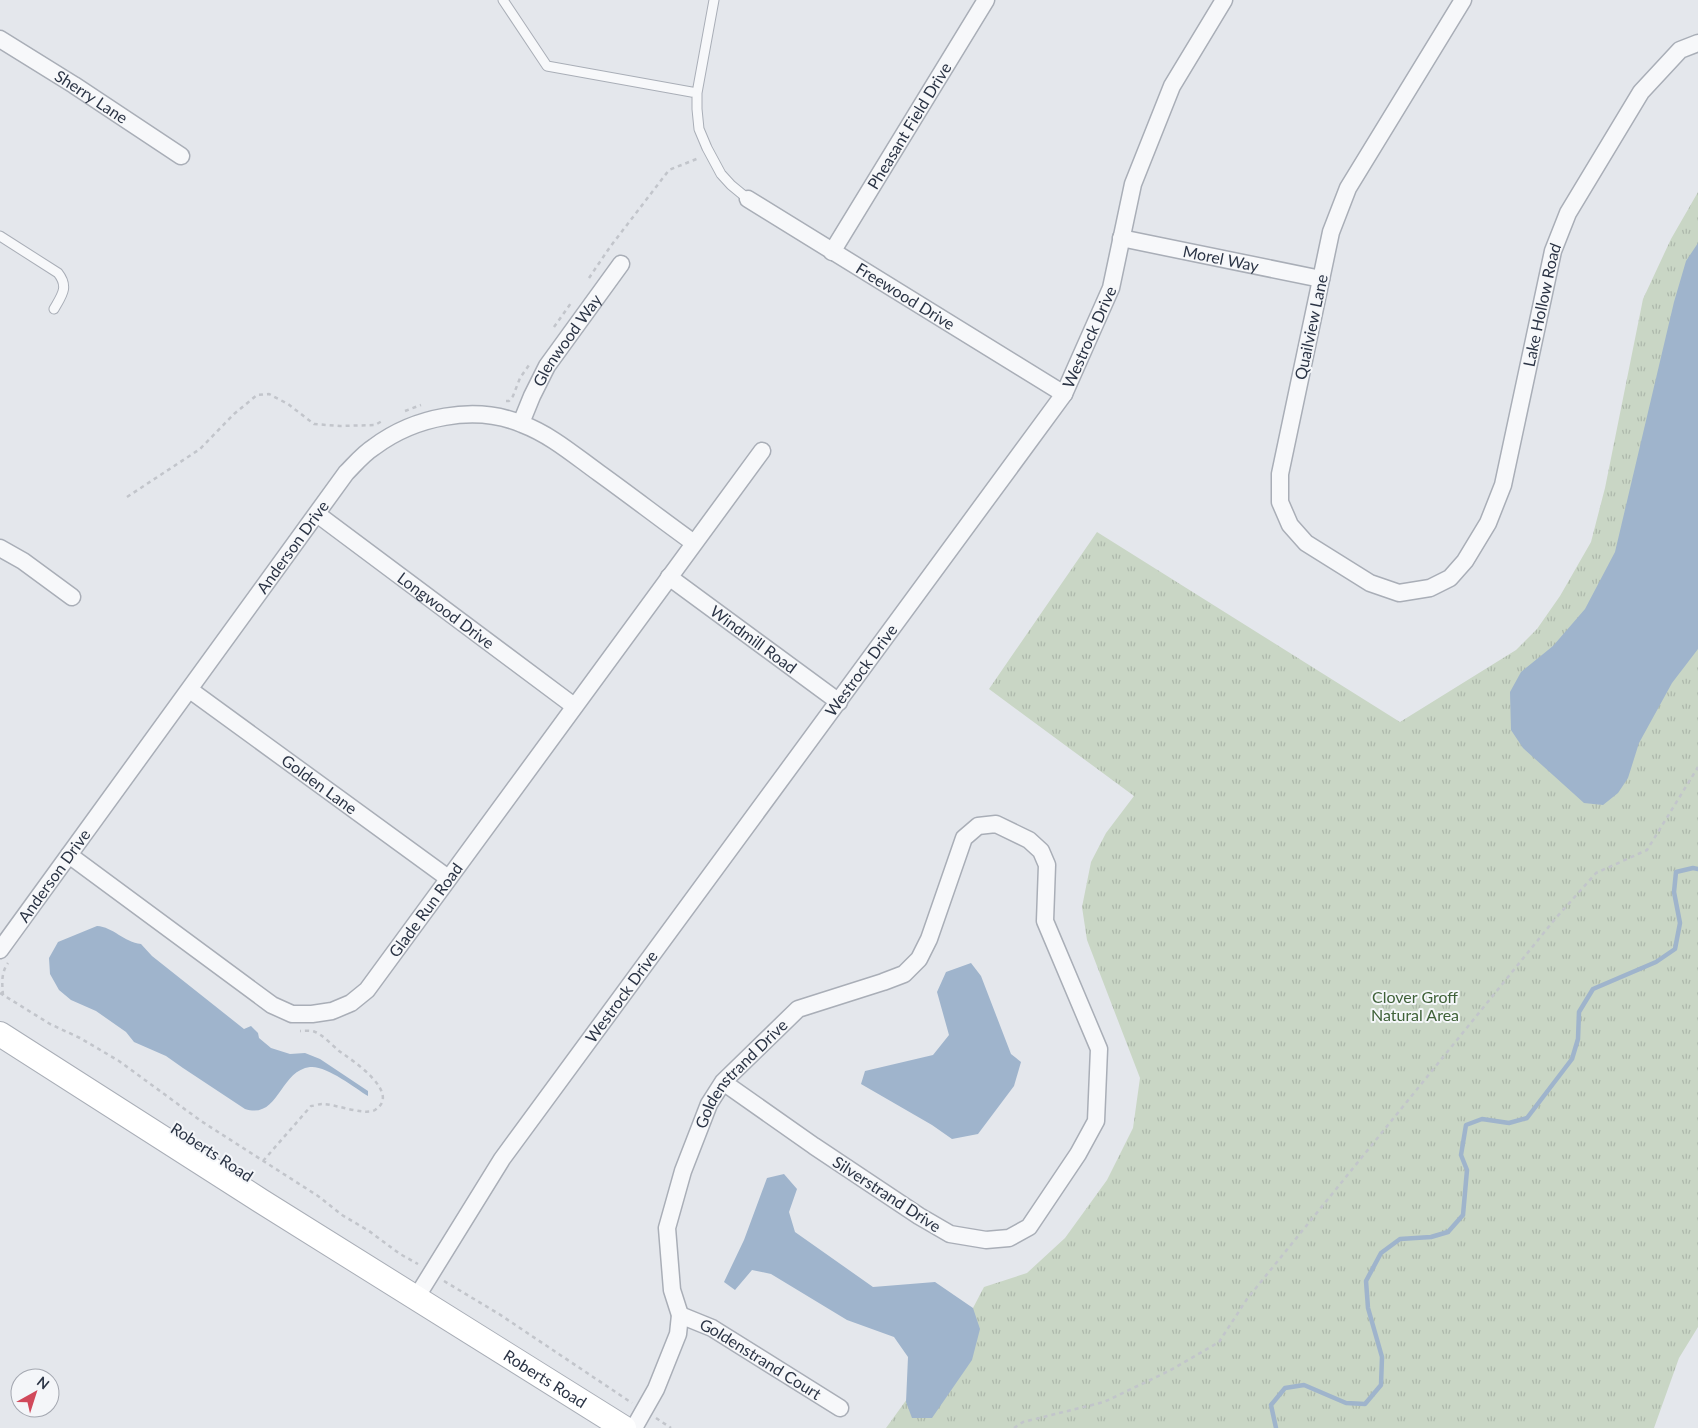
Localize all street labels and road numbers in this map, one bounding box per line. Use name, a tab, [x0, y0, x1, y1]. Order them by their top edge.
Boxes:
street label: Pheasant Field Drive	[863, 59, 955, 192]
street label: Sherry Lane	[52, 66, 132, 127]
street label: Lake Hollow Road	[1519, 240, 1564, 368]
street label: Morel Way	[1181, 241, 1261, 275]
street label: Freewood Drive	[853, 258, 959, 333]
street label: Quailview Lane	[1290, 272, 1331, 381]
street label: Westrock Drive	[1058, 283, 1120, 391]
street label: Glenwood Way	[528, 290, 605, 389]
street label: Anderson Drive	[252, 496, 332, 597]
street label: Longwood Drive	[394, 568, 498, 652]
street label: Windmill Road	[707, 601, 801, 677]
street label: Westrock Drive	[821, 620, 901, 720]
street label: Golden Lane	[278, 750, 361, 818]
street label: Anderson Drive	[14, 825, 94, 925]
street label: Glade Run Road	[384, 859, 466, 961]
street label: Westrock Drive	[581, 947, 661, 1046]
street label: Goldenstrand Drive	[691, 1015, 791, 1131]
street label: Roberts Road	[168, 1118, 257, 1185]
street label: Silverstrand Drive	[830, 1152, 945, 1236]
street label: Goldenstrand Court	[697, 1314, 825, 1403]
street label: Roberts Road	[500, 1345, 590, 1411]

